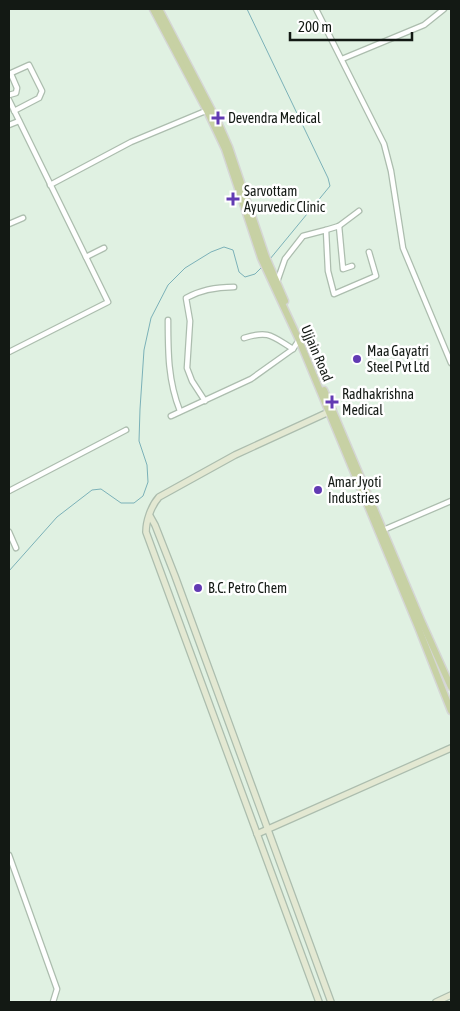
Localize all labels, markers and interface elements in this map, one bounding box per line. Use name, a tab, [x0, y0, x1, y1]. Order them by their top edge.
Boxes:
scale bar	[290, 10, 412, 42]
text: 200 m	[298, 18, 332, 35]
place label: Devendra Medical	[228, 110, 321, 126]
marker: Devendra Medical	[212, 112, 224, 124]
place label: Sarvottam Ayurvedic Clinic	[244, 183, 326, 215]
marker: Sarvottam Ayurvedic Clinic	[226, 192, 240, 206]
street label: Ujjain Road	[298, 322, 336, 384]
place label: Maa Gayatri Steel Pvt Ltd	[367, 343, 430, 375]
marker: Maa Gayatri Steel Pvt Ltd	[351, 353, 363, 365]
place label: Radhakrishna Medical	[342, 386, 414, 418]
marker: Radhakrishna Medical	[326, 396, 338, 408]
place label: Amar Jyoti Industries	[328, 474, 381, 506]
marker: Amar Jyoti Industries	[312, 484, 324, 496]
place label: B.C. Petro Chem	[208, 580, 287, 596]
marker: B.C. Petro Chem	[192, 582, 204, 594]

